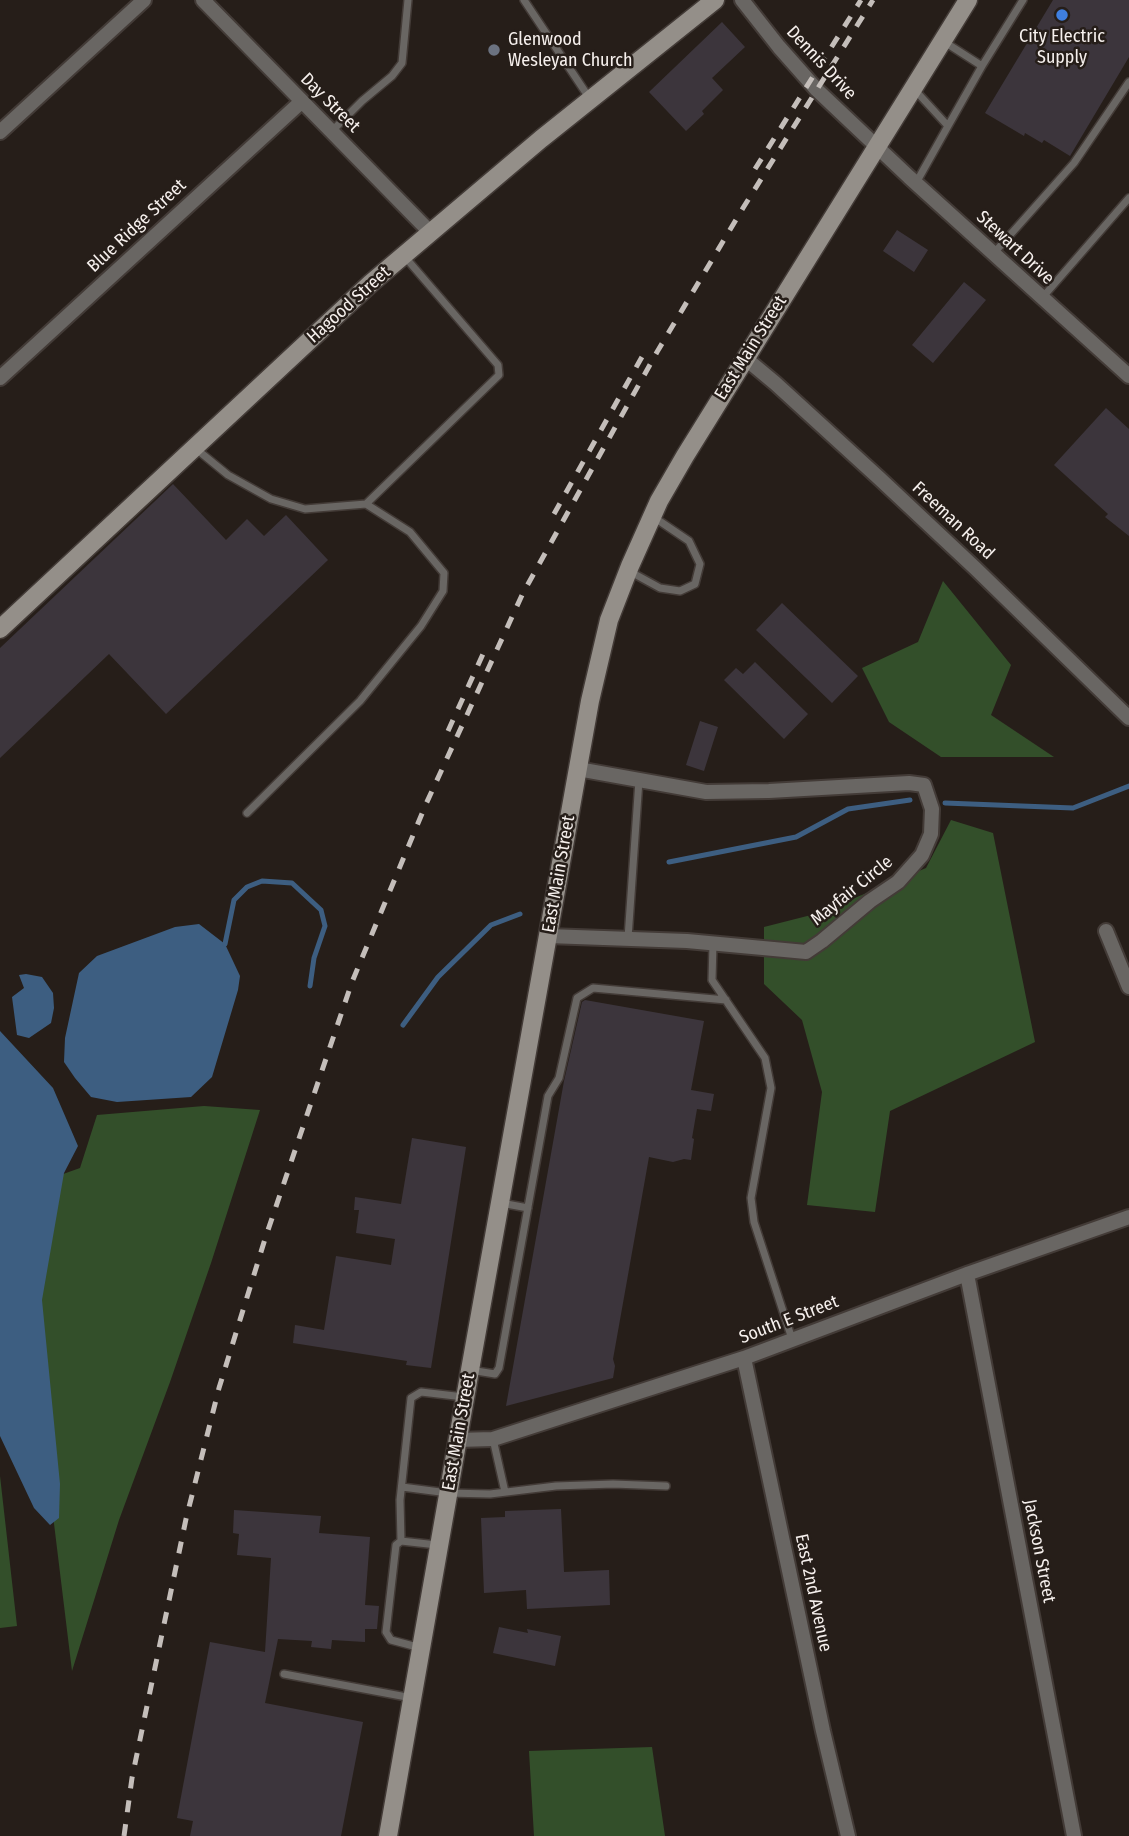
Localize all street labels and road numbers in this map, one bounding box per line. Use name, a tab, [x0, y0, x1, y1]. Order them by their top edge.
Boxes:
street label: Dennis Drive	[781, 22, 861, 104]
street label: Day Street	[296, 69, 364, 137]
street label: Blue Ridge Street	[83, 175, 191, 277]
street label: Stewart Drive	[972, 207, 1058, 289]
street label: Hagood Street	[303, 262, 395, 348]
street label: East Main Street	[710, 292, 792, 404]
street label: Freeman Road	[907, 477, 999, 565]
street label: East Main Street	[538, 814, 580, 934]
street label: Mayfair Circle	[807, 851, 897, 931]
street label: South E Street	[736, 1291, 842, 1349]
street label: East Main Street	[438, 1372, 480, 1492]
street label: Jackson Street	[1018, 1497, 1060, 1605]
street label: East 2nd Avenue	[790, 1532, 836, 1654]

